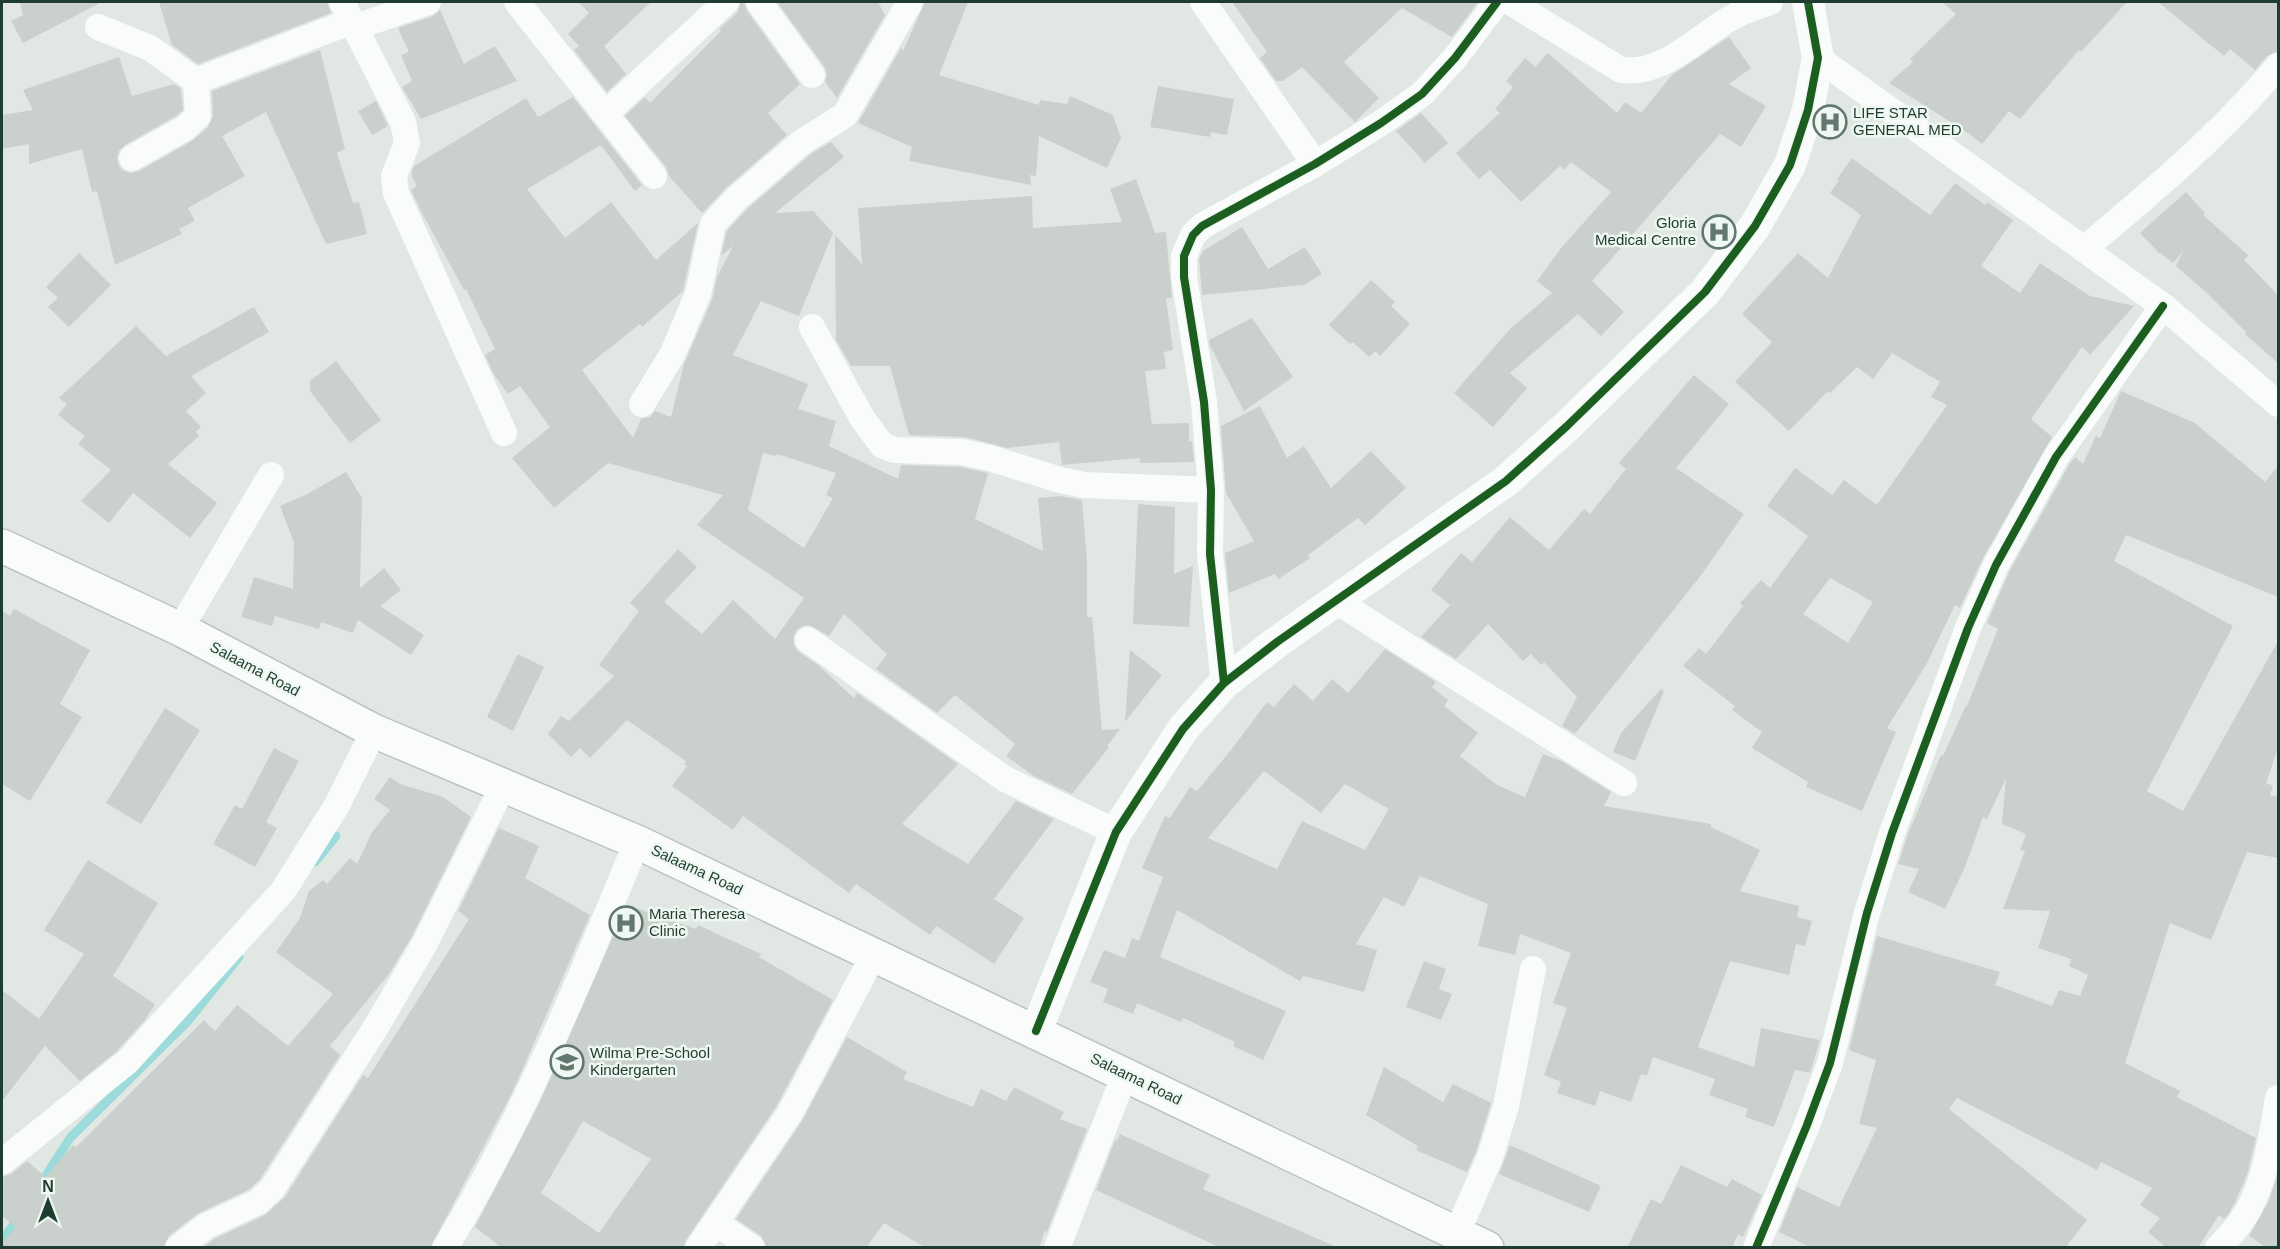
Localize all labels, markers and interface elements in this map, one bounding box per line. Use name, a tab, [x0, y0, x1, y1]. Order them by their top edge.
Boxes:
hospital icon: LIFE STAR GENERAL MED	[1812, 104, 1848, 140]
place label: LIFE STAR GENERAL MED	[1853, 104, 1962, 138]
place label: Gloria Medical Centre	[1595, 214, 1697, 248]
hospital icon: Gloria Medical Centre	[1701, 214, 1737, 250]
street label: Salaama Road	[207, 638, 303, 699]
street label: Salaama Road	[649, 841, 746, 898]
hospital icon: Maria Theresa Clinic	[608, 905, 644, 941]
place label: Maria Theresa Clinic	[649, 905, 746, 939]
school or university icon: Wilma Pre-School Kindergarten	[549, 1044, 585, 1080]
place label: Wilma Pre-School Kindergarten	[590, 1044, 710, 1078]
street label: Salaama Road	[1088, 1049, 1185, 1108]
north arrow	[18, 1171, 78, 1231]
text: N	[42, 1178, 54, 1195]

